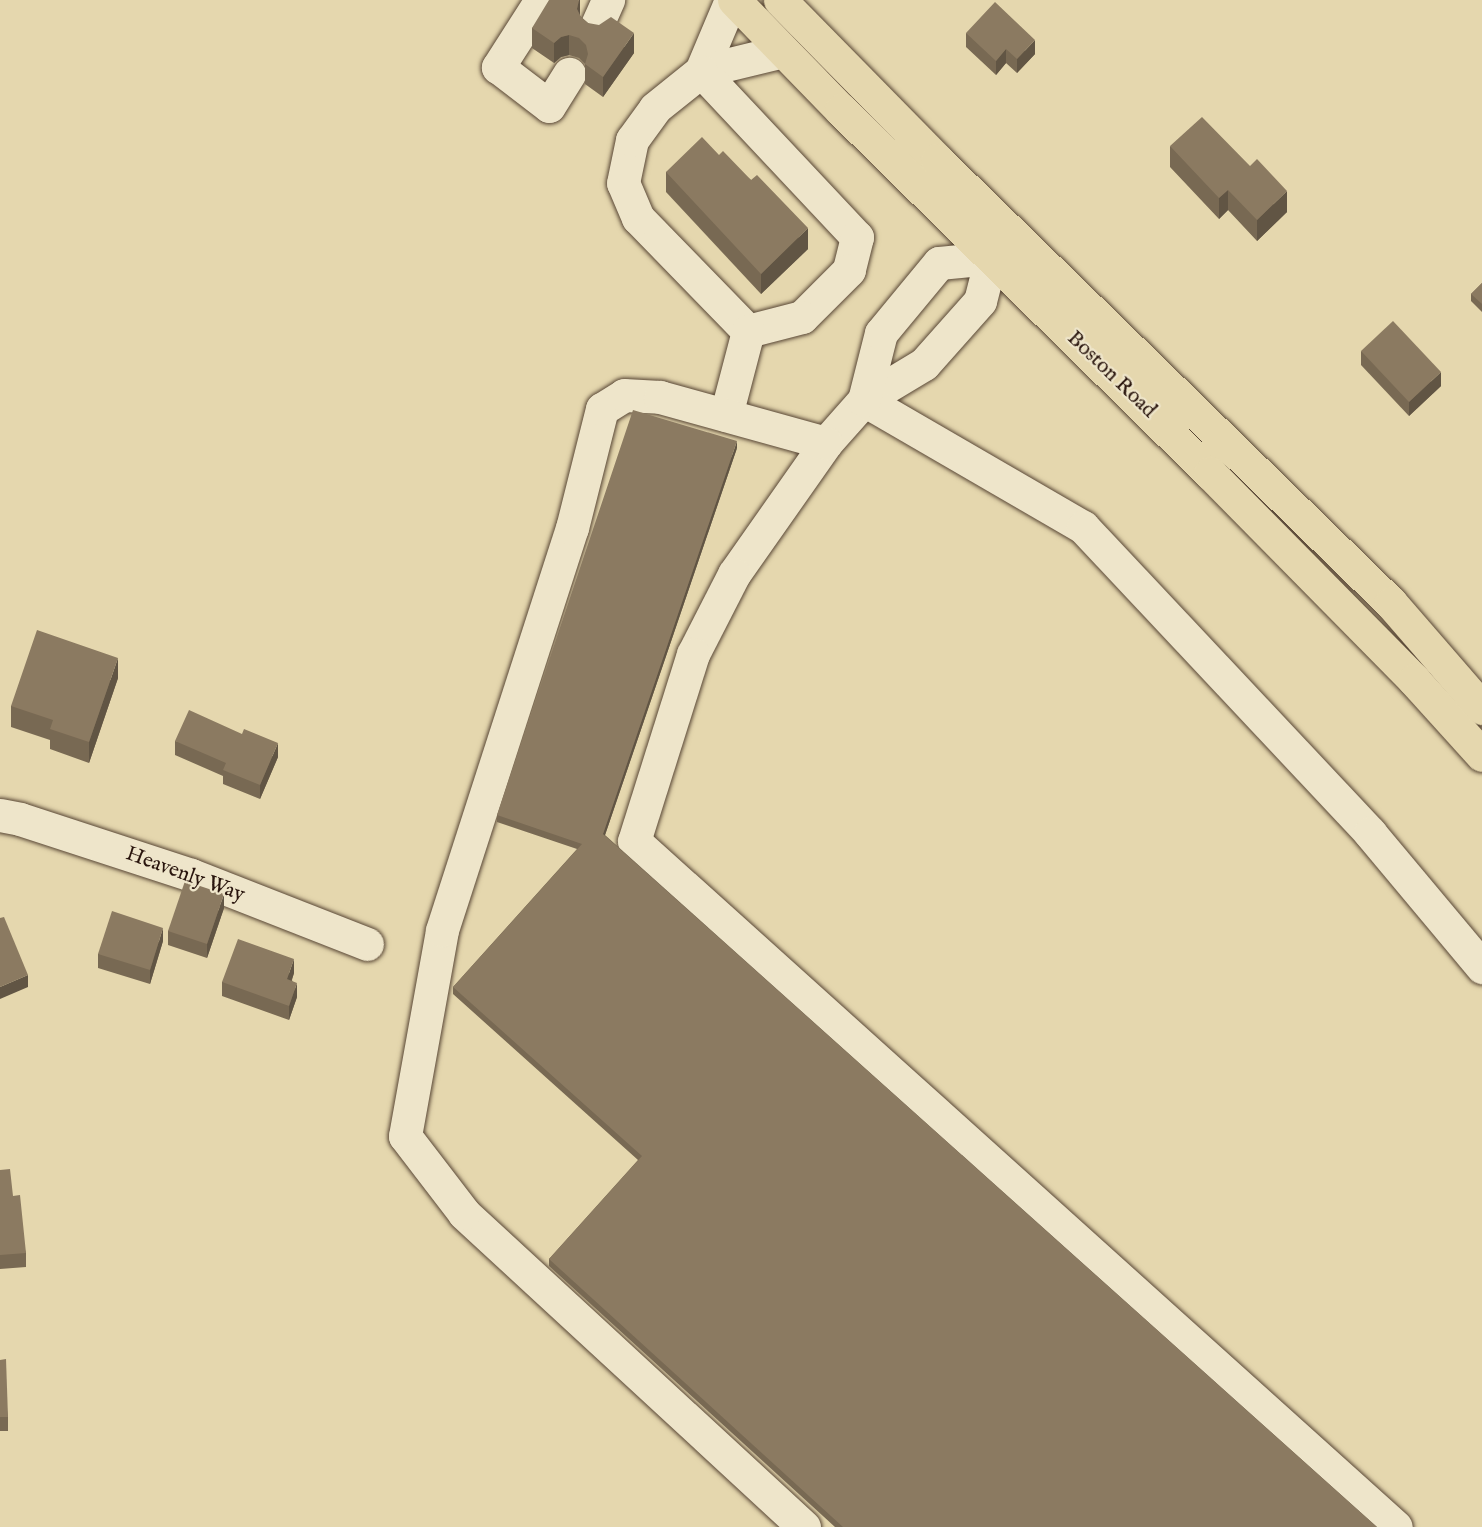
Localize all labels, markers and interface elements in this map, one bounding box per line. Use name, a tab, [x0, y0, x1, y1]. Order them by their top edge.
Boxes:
street label: Boston Road	[1061, 326, 1161, 424]
street label: Heavenly Way	[122, 842, 248, 908]

